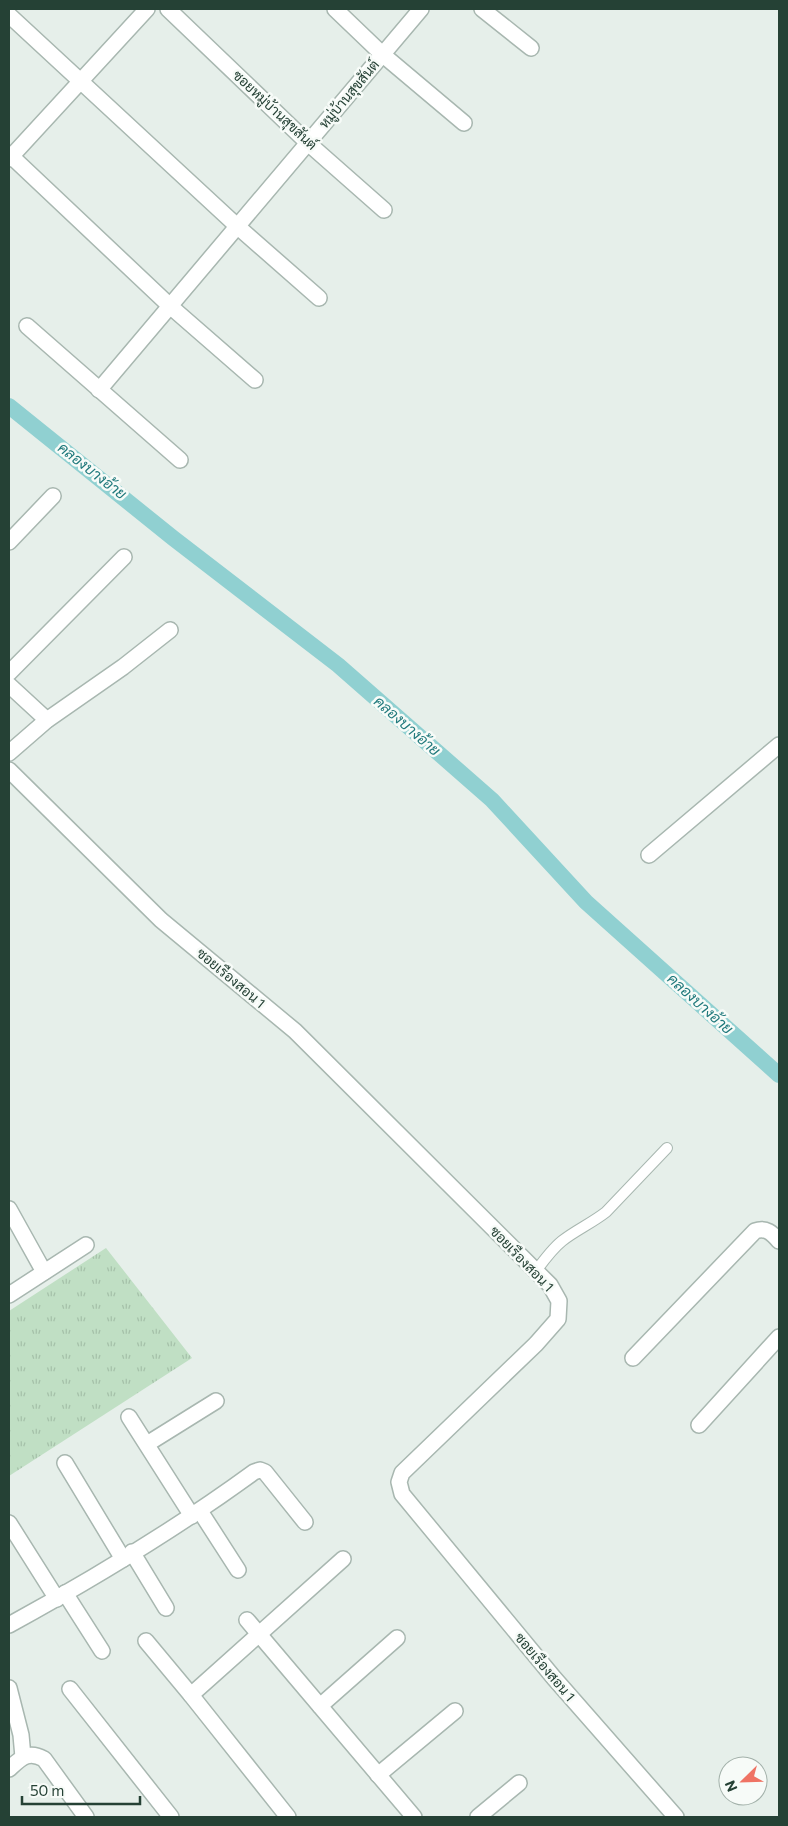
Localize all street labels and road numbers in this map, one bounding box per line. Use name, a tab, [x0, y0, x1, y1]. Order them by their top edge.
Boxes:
street label: หมู่บ้านสุขสันต์	[315, 56, 384, 133]
street label: ซอยหมู่บ้านสุขสันต์	[228, 66, 321, 155]
street label: ซอยเรืองสอน 1	[194, 944, 269, 1011]
street label: ซอยเรืองสอน 1	[487, 1222, 558, 1295]
street label: ซอยเรืองสอน 1	[512, 1629, 579, 1704]

